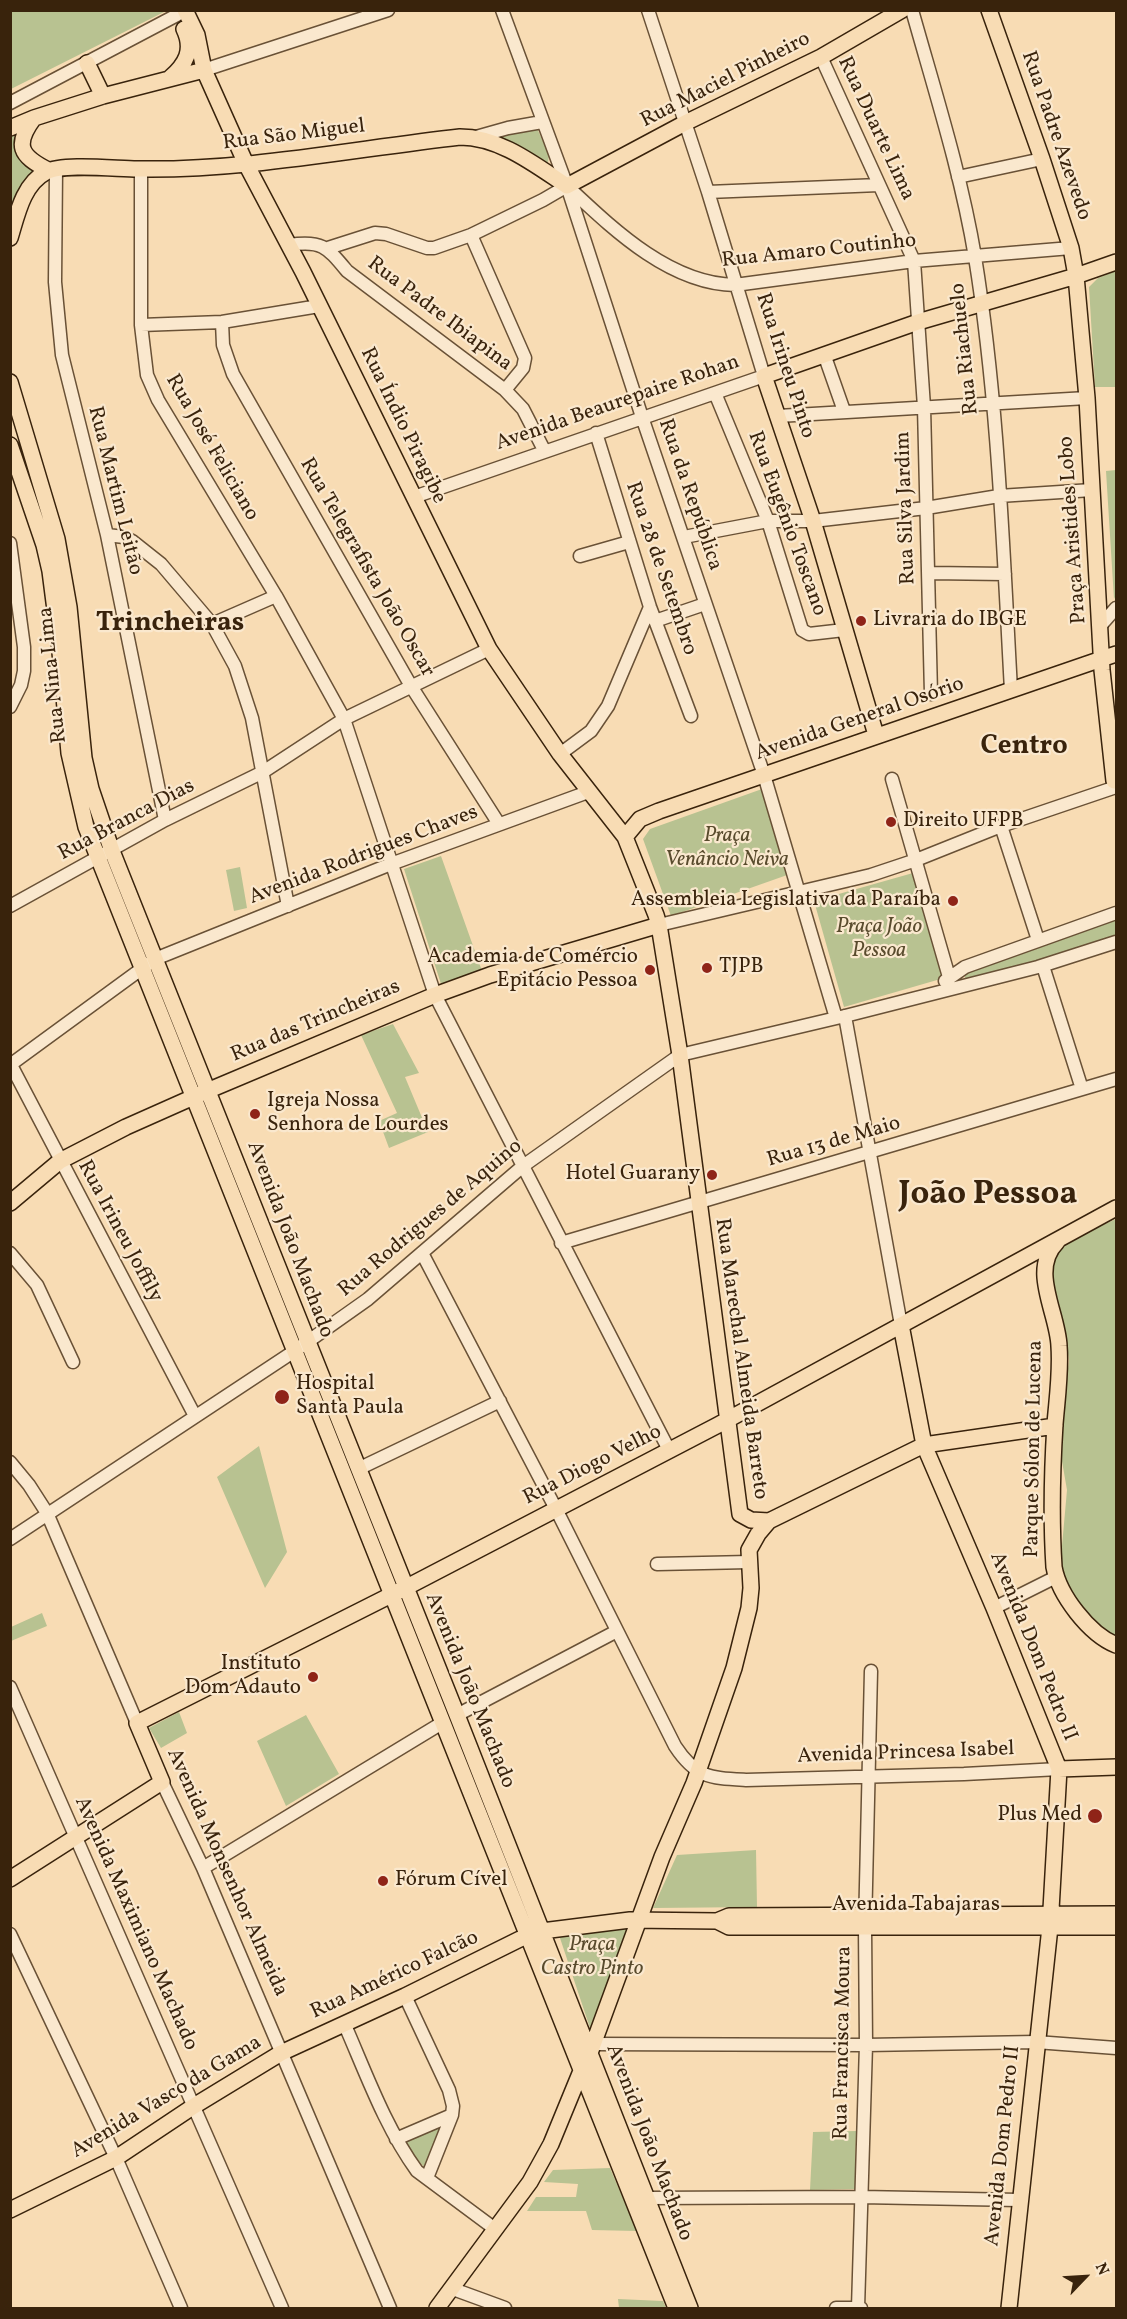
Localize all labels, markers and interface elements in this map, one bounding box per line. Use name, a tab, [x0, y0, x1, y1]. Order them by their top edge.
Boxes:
street label: Rua Maciel Pinheiro	[637, 27, 815, 135]
street label: Rua Padre Azevedo	[1014, 48, 1096, 224]
street label: Rua Duarte Lima	[831, 53, 919, 205]
street label: Rua São Miguel	[222, 115, 366, 157]
street label: Rua Amaro Coutinho	[720, 229, 918, 275]
street label: Rua Padre Ibiapina	[361, 252, 517, 378]
street label: Rua Riachuelo	[947, 282, 985, 416]
street label: Rua Irineu Pinto	[749, 290, 819, 442]
street label: Rua Índio Piragibe	[353, 344, 451, 508]
street label: Avenida Beaurepaire Rohan	[493, 350, 743, 458]
street label: Rua José Feliciano	[159, 370, 263, 526]
street label: Rua Martim Leitão	[81, 404, 147, 578]
street label: Rua da República	[651, 416, 727, 574]
street label: Rua Eugênio Toscano	[741, 428, 831, 620]
street label: Rua Silva Jardim	[892, 431, 922, 585]
street label: Praça Aristides Lobo	[1055, 435, 1093, 625]
street label: Rua Telegrafista João Oscar	[293, 454, 439, 682]
street label: Rua 28 de Setembro	[619, 479, 701, 659]
street label: Rua Nina Lima	[34, 606, 74, 744]
place label: Livraria do IBGE	[873, 608, 1027, 634]
district label: Trincheiras	[96, 609, 244, 641]
marker: Livraria do IBGE	[854, 614, 868, 628]
street label: Avenida General Osório	[752, 672, 968, 768]
district label: Centro	[980, 732, 1068, 764]
street label: Rua Branca Dias	[54, 774, 200, 868]
street label: Avenida Rodrigues Chaves	[246, 801, 482, 911]
place label: Direito UFPB	[903, 809, 1023, 835]
marker: Direito UFPB	[884, 815, 898, 829]
park label: Praça Venâncio Neiva	[665, 824, 789, 874]
place label: Assembleia Legislativa da Paraíba	[631, 888, 941, 914]
marker: Assembleia Legislativa da Paraíba	[946, 894, 960, 908]
park label: Praça João Pessoa	[836, 915, 922, 965]
place label: Academia de Comércio Epitácio Pessoa	[427, 945, 638, 995]
place label: TJPB	[719, 955, 763, 981]
marker: TJPB	[700, 961, 714, 975]
marker: Academia de Comércio Epitácio Pessoa	[643, 963, 657, 977]
street label: Rua das Trincheiras	[228, 975, 404, 1069]
place label: Igreja Nossa Senhora de Lourdes	[267, 1089, 449, 1139]
marker: Igreja Nossa Senhora de Lourdes	[248, 1107, 262, 1121]
street label: Rua 13 de Maio	[764, 1112, 904, 1174]
street label: Rua Rodrigues de Aquino	[334, 1135, 528, 1303]
street label: Avenida João Machado	[240, 1138, 338, 1342]
street label: Rua Irineu Joffily	[71, 1156, 167, 1308]
place label: Hotel Guarany	[565, 1162, 700, 1188]
marker: Hotel Guarany	[705, 1168, 719, 1182]
district label: João Pessoa	[899, 1177, 1077, 1217]
street label: Rua Marechal Almeida Barreto	[708, 1217, 772, 1501]
street label: Parque Sólon de Lucena	[1021, 1340, 1049, 1558]
place label: Hospital Santa Paula	[296, 1372, 404, 1422]
marker: Hospital Santa Paula	[273, 1388, 291, 1406]
street label: Rua Diogo Velho	[520, 1420, 666, 1512]
street label: Avenida Dom Pedro II	[983, 1549, 1081, 1745]
street label: Avenida João Machado	[418, 1590, 520, 1792]
place label: Instituto Dom Adauto	[185, 1652, 301, 1702]
marker: Instituto Dom Adauto	[306, 1670, 320, 1684]
street label: Avenida Princesa Isabel	[797, 1738, 1015, 1770]
street label: Avenida Monsenhor Almeida	[160, 1745, 292, 2001]
street label: Avenida Maximiano Machado	[68, 1793, 202, 2055]
place label: Plus Med	[998, 1803, 1082, 1829]
marker: Plus Med	[1086, 1807, 1104, 1825]
place label: Fórum Cível	[395, 1868, 507, 1894]
marker: Fórum Cível	[376, 1874, 390, 1888]
street label: Avenida Tabajaras	[832, 1893, 1000, 1919]
street label: Rua Américo Falcão	[307, 1926, 483, 2026]
park label: Praça Castro Pinto	[541, 1933, 643, 1983]
street label: Rua Francisca Moura	[830, 1946, 858, 2140]
street label: Avenida Vasco da Gama	[67, 2031, 267, 2165]
street label: Avenida João Machado	[599, 2041, 697, 2245]
street label: Avenida Dom Pedro II	[981, 2044, 1027, 2248]
north arrow	[1055, 2247, 1115, 2307]
text: N	[1089, 2259, 1114, 2279]

